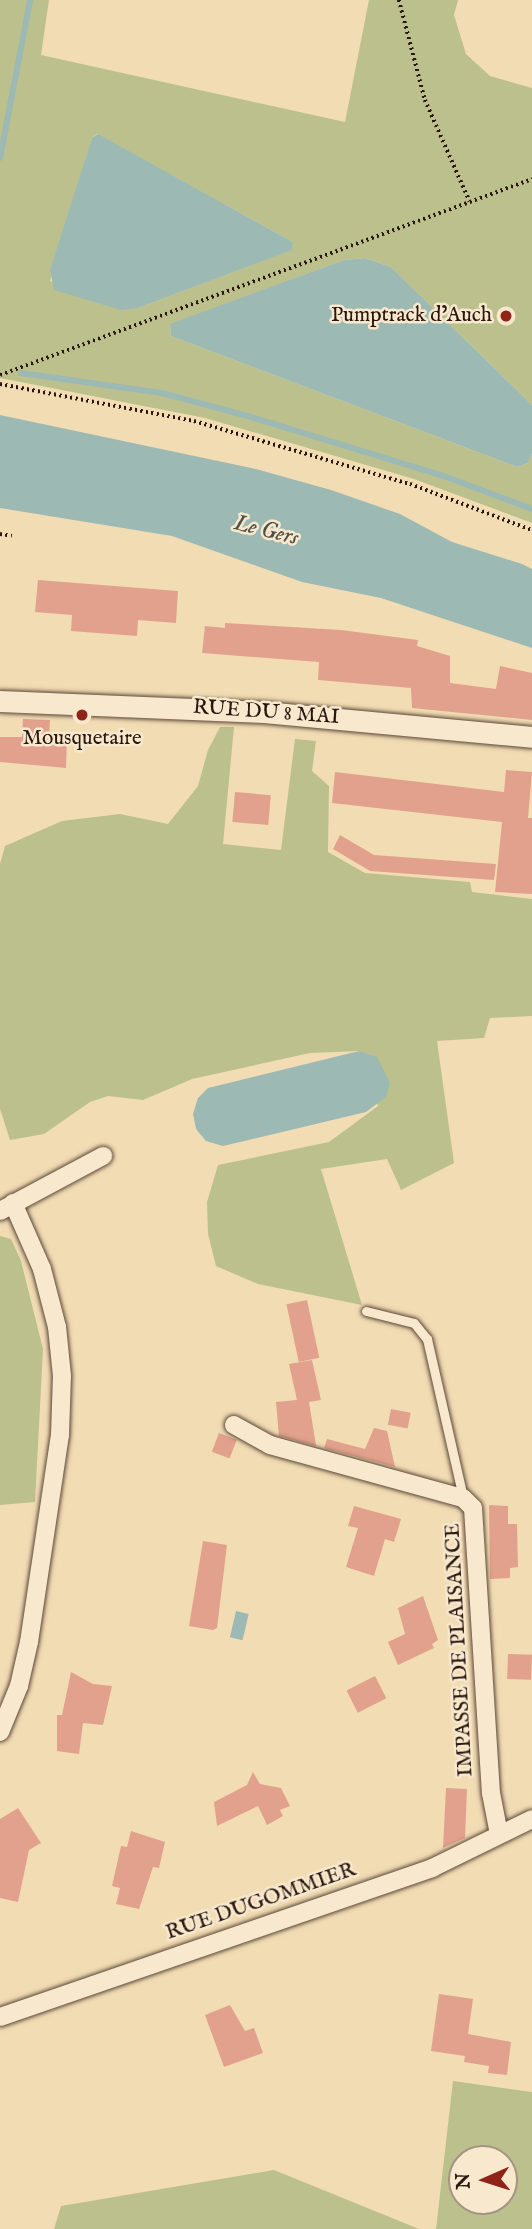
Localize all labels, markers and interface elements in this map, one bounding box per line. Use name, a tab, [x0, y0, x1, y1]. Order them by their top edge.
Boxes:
place label: Pumptrack d’Auch	[331, 303, 492, 329]
marker: Pumptrack d’Auch	[498, 308, 514, 324]
water label: Le Gers	[231, 510, 301, 552]
street label: RUE DU 8 MAI	[192, 695, 340, 731]
marker: Mousquetaire	[74, 707, 90, 723]
place label: Mousquetaire	[22, 726, 142, 752]
street label: IMPASSE DE PLAISANCE	[441, 1523, 479, 1777]
street label: RUE DUGOMMIER	[163, 1858, 359, 1946]
north arrow	[448, 2145, 518, 2215]
text: N	[452, 2172, 476, 2190]

